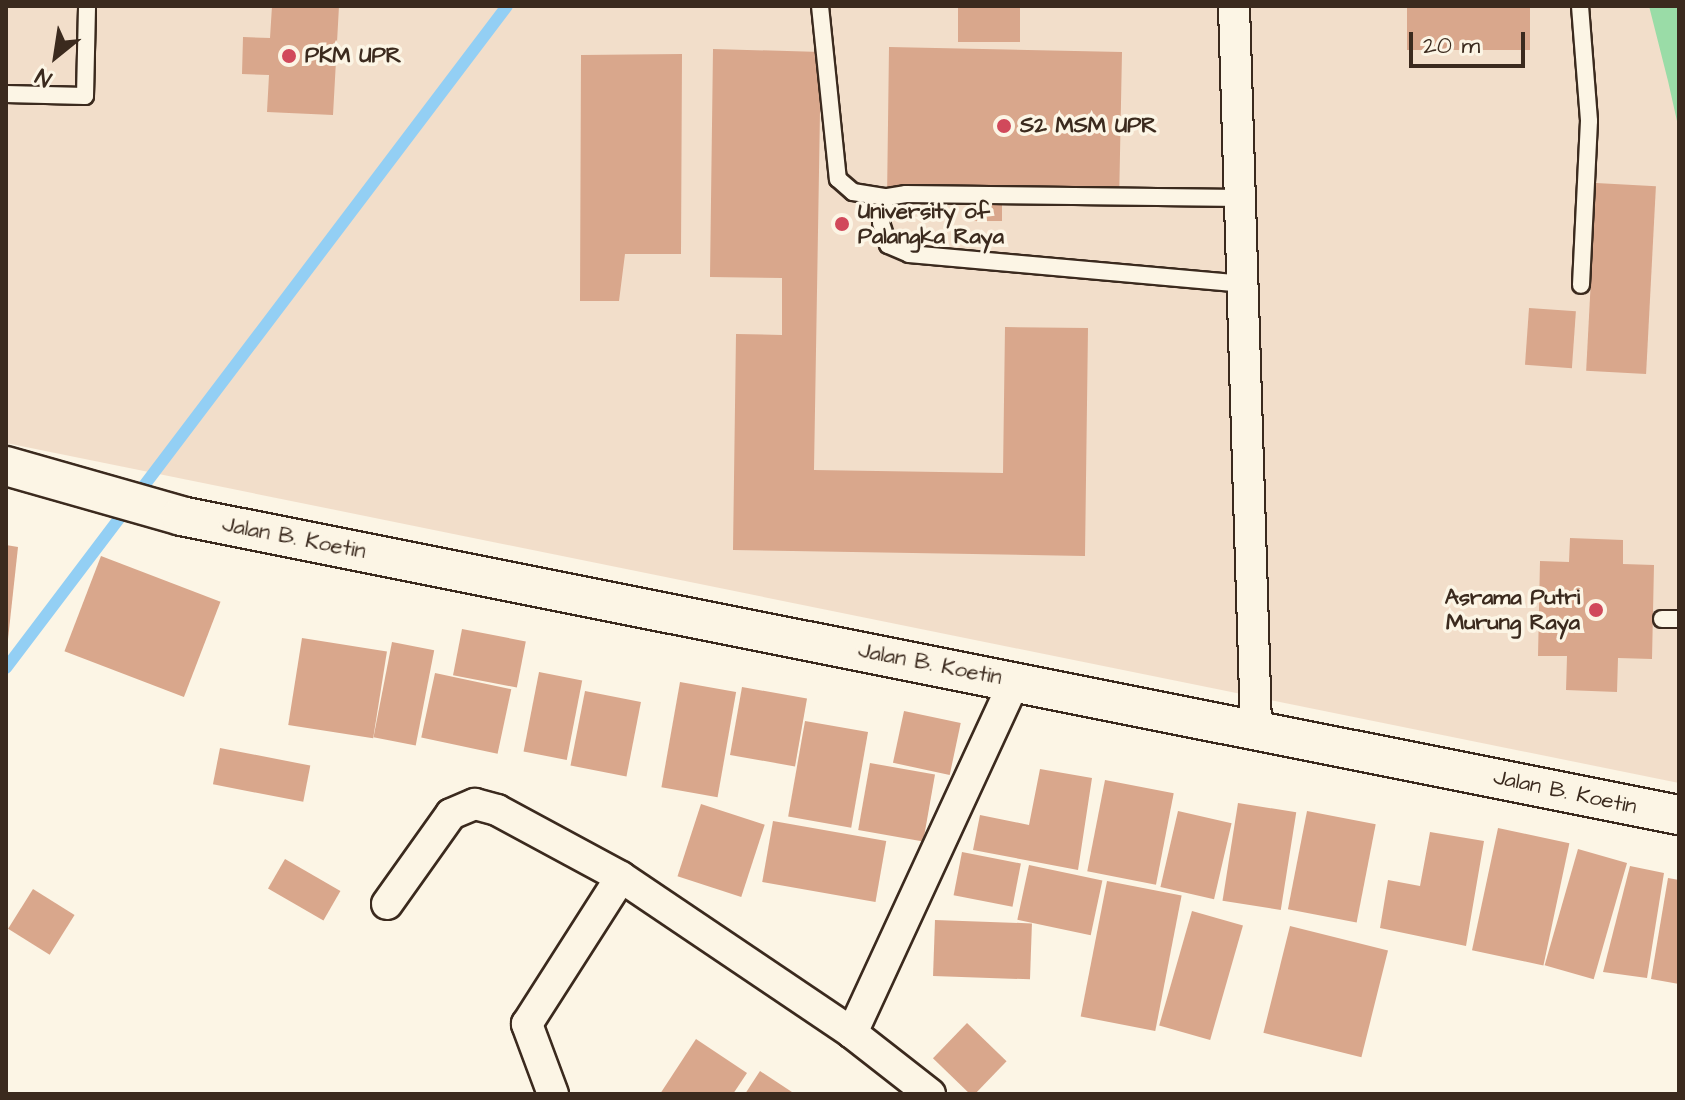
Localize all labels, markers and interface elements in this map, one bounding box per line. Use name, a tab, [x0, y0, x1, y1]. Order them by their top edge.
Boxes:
north arrow	[16, 16, 96, 96]
scale bar	[1413, 16, 1529, 66]
text: 20 m	[1423, 29, 1480, 63]
place label: PKM UPR	[305, 43, 401, 69]
marker: PKM UPR	[280, 47, 298, 65]
text: N	[30, 60, 57, 94]
place label: S2 MSM UPR	[1020, 113, 1157, 139]
marker: S2 MSM UPR	[995, 117, 1013, 135]
place label: University of Palangka Raya	[858, 198, 1004, 250]
marker: University of Palangka Raya	[833, 215, 851, 233]
street label: Jalan B. Koetin	[220, 511, 368, 565]
place label: Asrama Putri Murung Raya	[1445, 584, 1580, 636]
marker: Asrama Putri Murung Raya	[1587, 601, 1605, 619]
street label: Jalan B. Koetin	[856, 637, 1004, 691]
street label: Jalan B. Koetin	[1491, 764, 1639, 820]

